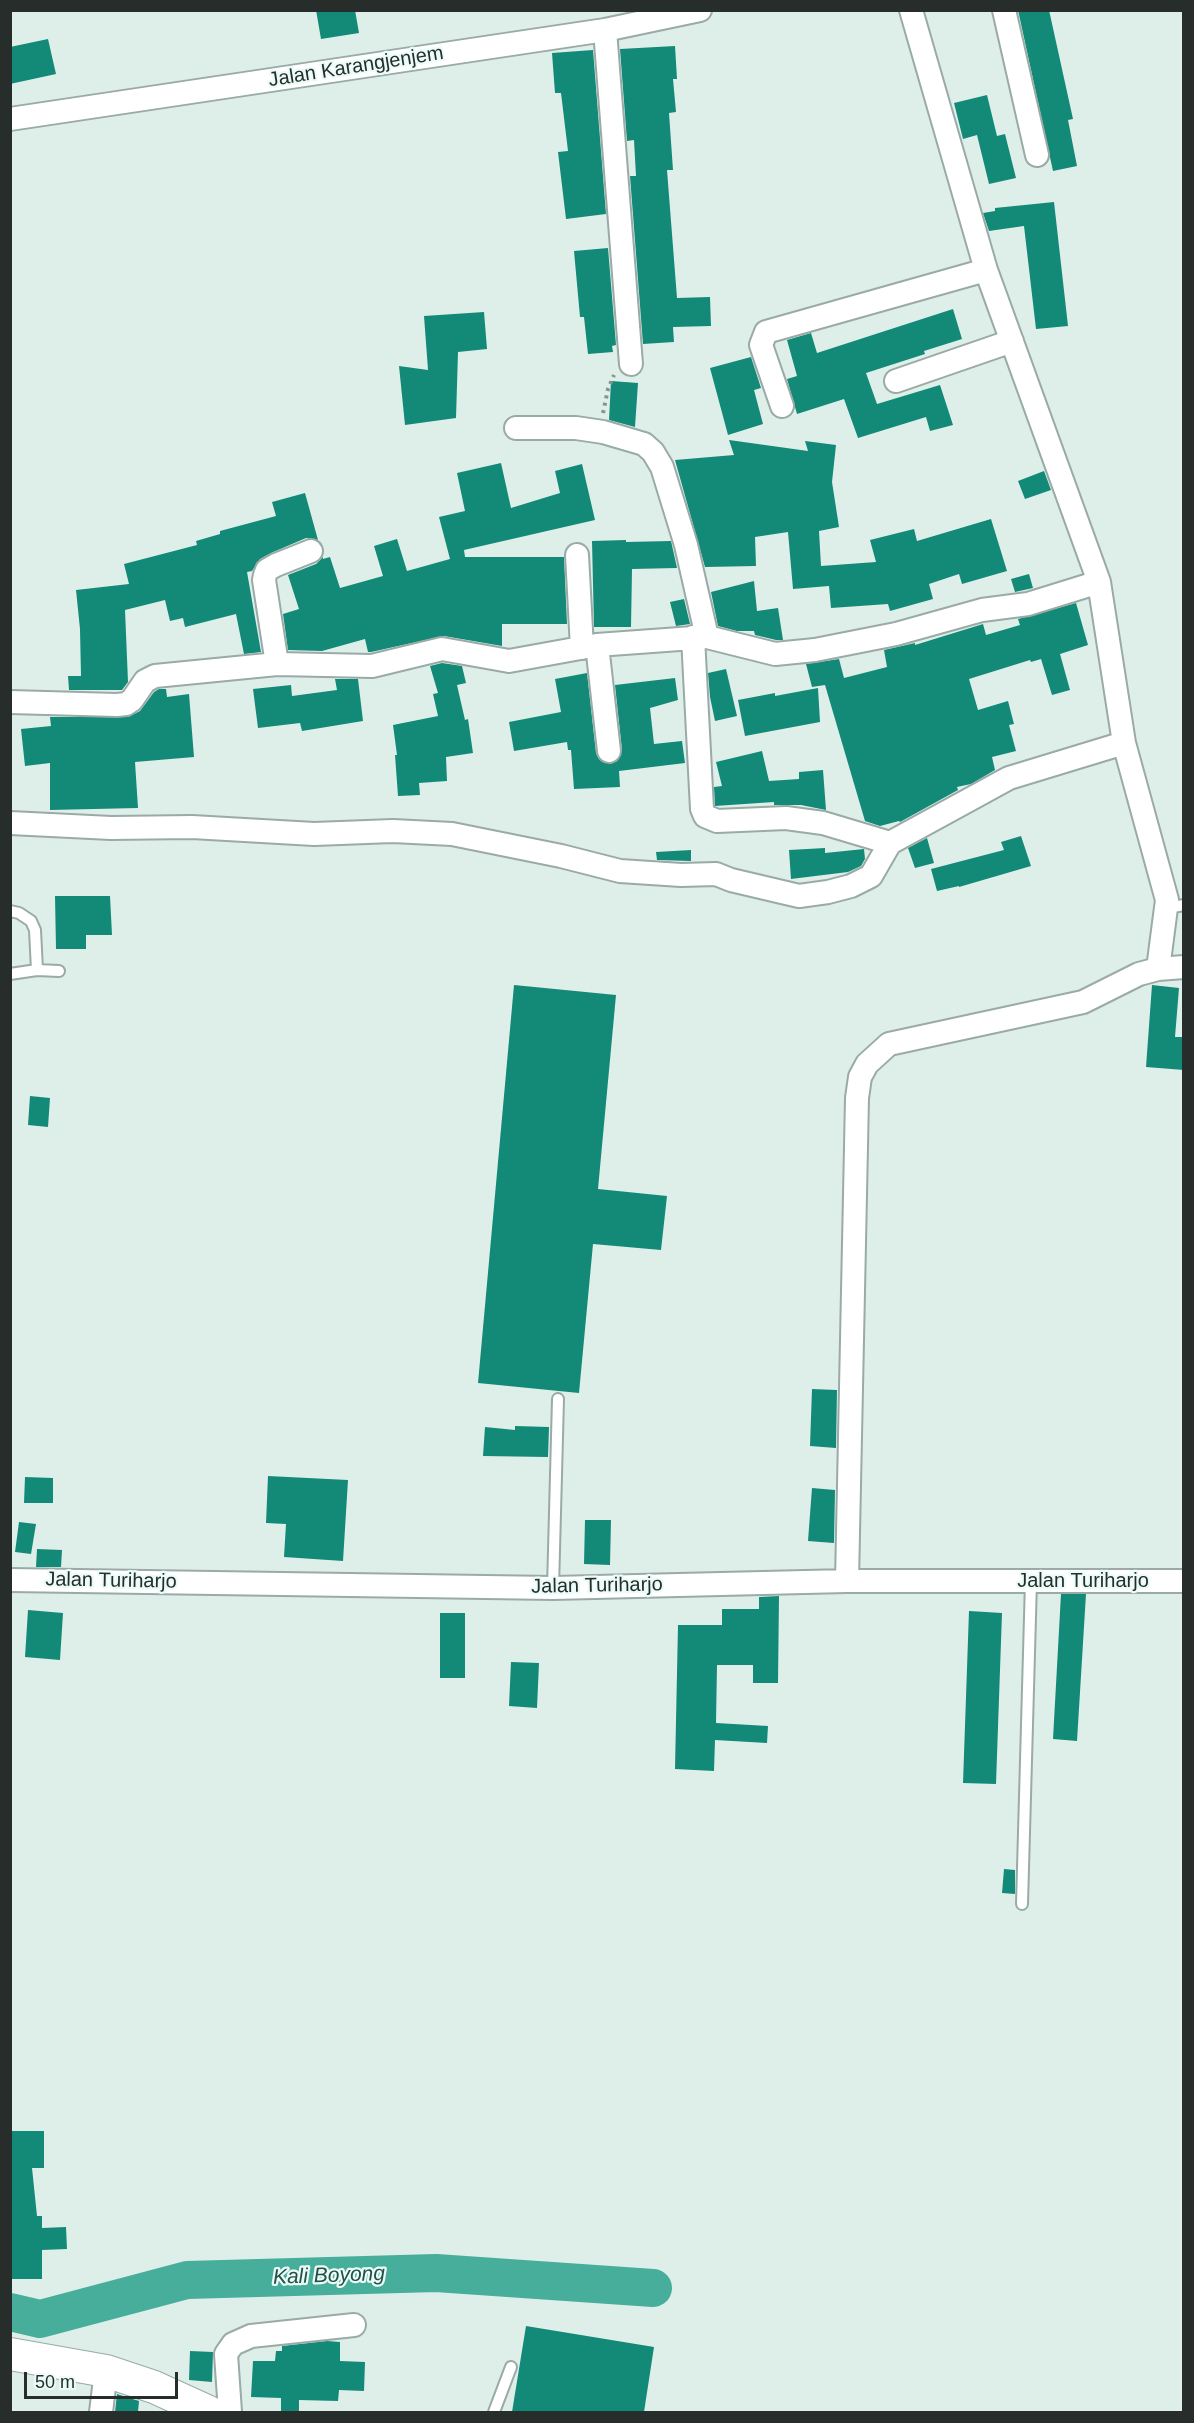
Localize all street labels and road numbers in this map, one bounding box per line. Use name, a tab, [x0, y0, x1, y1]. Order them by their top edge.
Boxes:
street label: Jalan Karangjenjem	[267, 41, 445, 93]
street label: Jalan Turiharjo	[45, 1568, 177, 1594]
street label: Jalan Turiharjo	[1017, 1569, 1149, 1593]
street label: Jalan Turiharjo	[531, 1573, 663, 1599]

